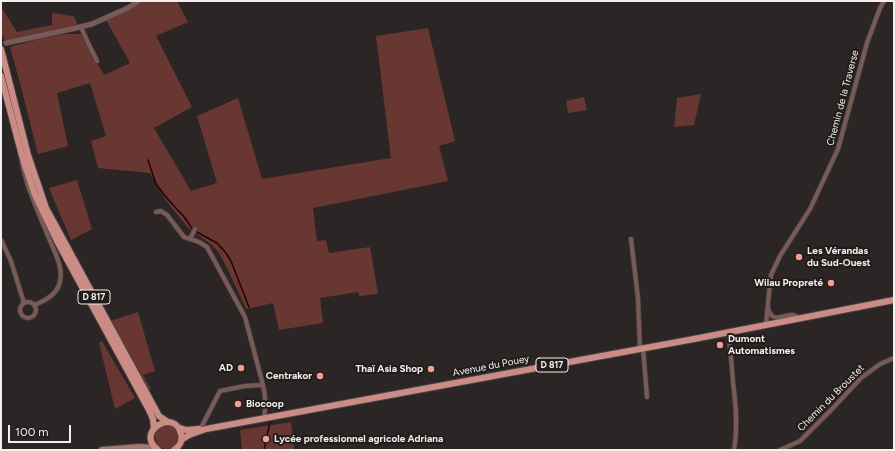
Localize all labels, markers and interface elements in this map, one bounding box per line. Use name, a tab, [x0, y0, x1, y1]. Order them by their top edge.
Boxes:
street label: Chemin de la Traverse	[824, 49, 862, 147]
place label: Les Vérandas du Sud-Ouest	[807, 245, 871, 268]
marker: Les Vérandas du Sud-Ouest	[794, 252, 804, 262]
place label: Wilau Propreté	[754, 277, 823, 289]
marker: Wilau Propreté	[826, 278, 836, 288]
road number: D 817	[78, 290, 110, 304]
place label: Dumont Automatismes	[728, 333, 795, 356]
marker: Dumont Automatismes	[715, 340, 725, 350]
street label: Avenue du Pouey	[452, 353, 530, 379]
road number: D 817	[536, 358, 568, 372]
place label: AD	[219, 362, 233, 374]
street label: Chemin du Broustet	[795, 362, 867, 434]
marker: AD	[236, 363, 246, 373]
place label: Thaï Asia Shop	[355, 363, 423, 375]
marker: Thaï Asia Shop	[426, 364, 436, 374]
place label: Centrakor	[266, 370, 312, 382]
marker: Centrakor	[315, 371, 325, 381]
place label: Biocoop	[246, 398, 284, 410]
marker: Biocoop	[233, 399, 243, 409]
scale bar	[10, 417, 73, 443]
text: 100 m	[15, 425, 49, 439]
place label: Lycée professionnel agricole Adriana	[274, 433, 443, 445]
marker: Lycée professionnel agricole Adriana	[261, 434, 271, 444]

